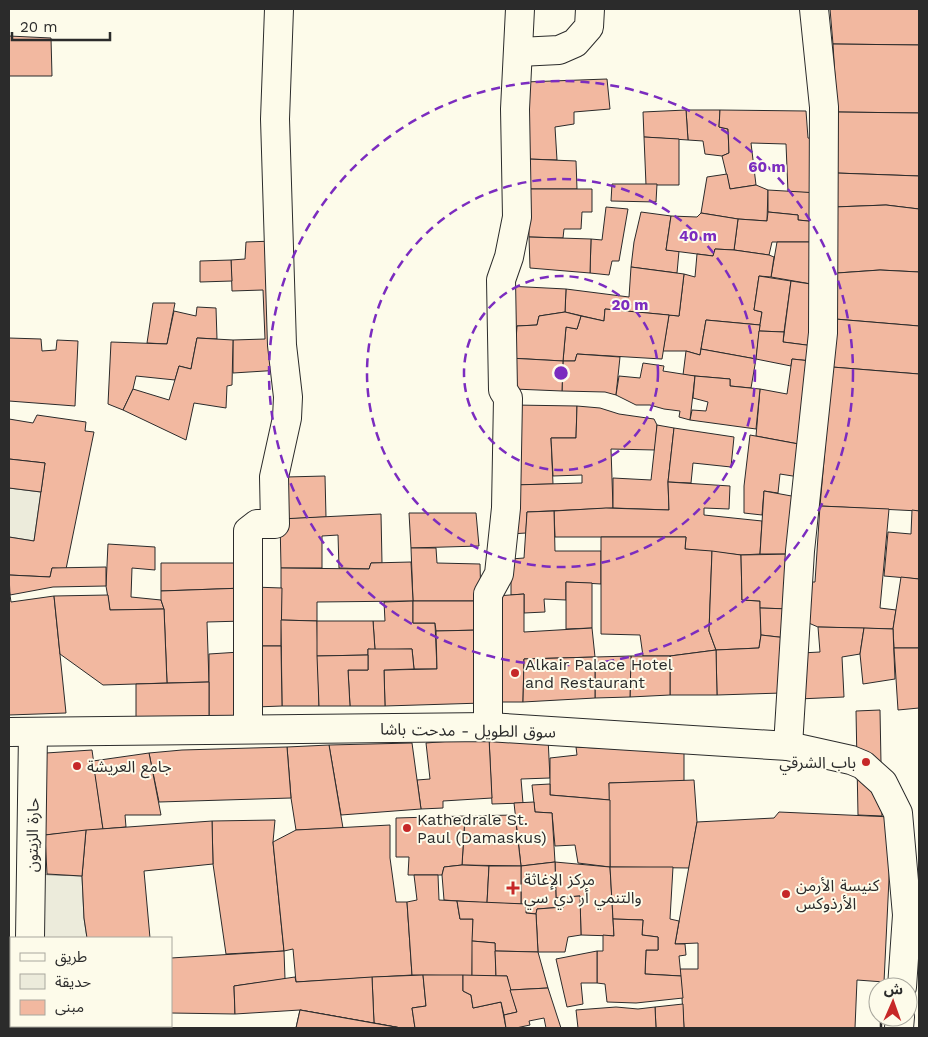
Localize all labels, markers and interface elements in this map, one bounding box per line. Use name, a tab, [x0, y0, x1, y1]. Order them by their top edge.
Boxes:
scale bar	[12, 10, 110, 42]
text: 20 m	[20, 18, 58, 36]
text: 60 m	[748, 158, 786, 176]
text: 40 m	[679, 227, 717, 245]
text: 20 m	[611, 296, 649, 314]
centre of rings	[552, 364, 570, 382]
place label: Alkair Palace Hotel and Restaurant	[525, 655, 673, 692]
marker: Alkair Palace Hotel and Restaurant	[509, 667, 521, 679]
street label: سوق الطويل - مدحت باشا	[380, 719, 556, 742]
place label: باب الشرقي	[779, 753, 856, 775]
marker: باب الشرقي	[860, 756, 872, 768]
place label: جامع العريشة	[87, 757, 172, 779]
marker: جامع العريشة	[71, 760, 83, 772]
street label: حارة الزيتون	[22, 798, 43, 872]
place label: Kathedrale St. Paul (Damaskus)	[417, 810, 547, 847]
marker: Kathedrale St. Paul (Damaskus)	[401, 822, 413, 834]
place label: مركز الإغاثة والتنمي أر دي سي	[524, 870, 642, 910]
place label: كنيسة الأرمن الأرذوكس	[796, 876, 880, 913]
marker: مركز الإغاثة والتنمي أر دي سي	[506, 881, 520, 895]
marker: كنيسة الأرمن الأرذوكس	[780, 888, 792, 900]
legend	[10, 937, 172, 1027]
text: طريق	[55, 948, 87, 967]
text: حديقة	[55, 973, 91, 991]
north arrow	[868, 977, 918, 1027]
text: ش	[884, 981, 903, 997]
text: مبنى	[55, 998, 84, 1016]

